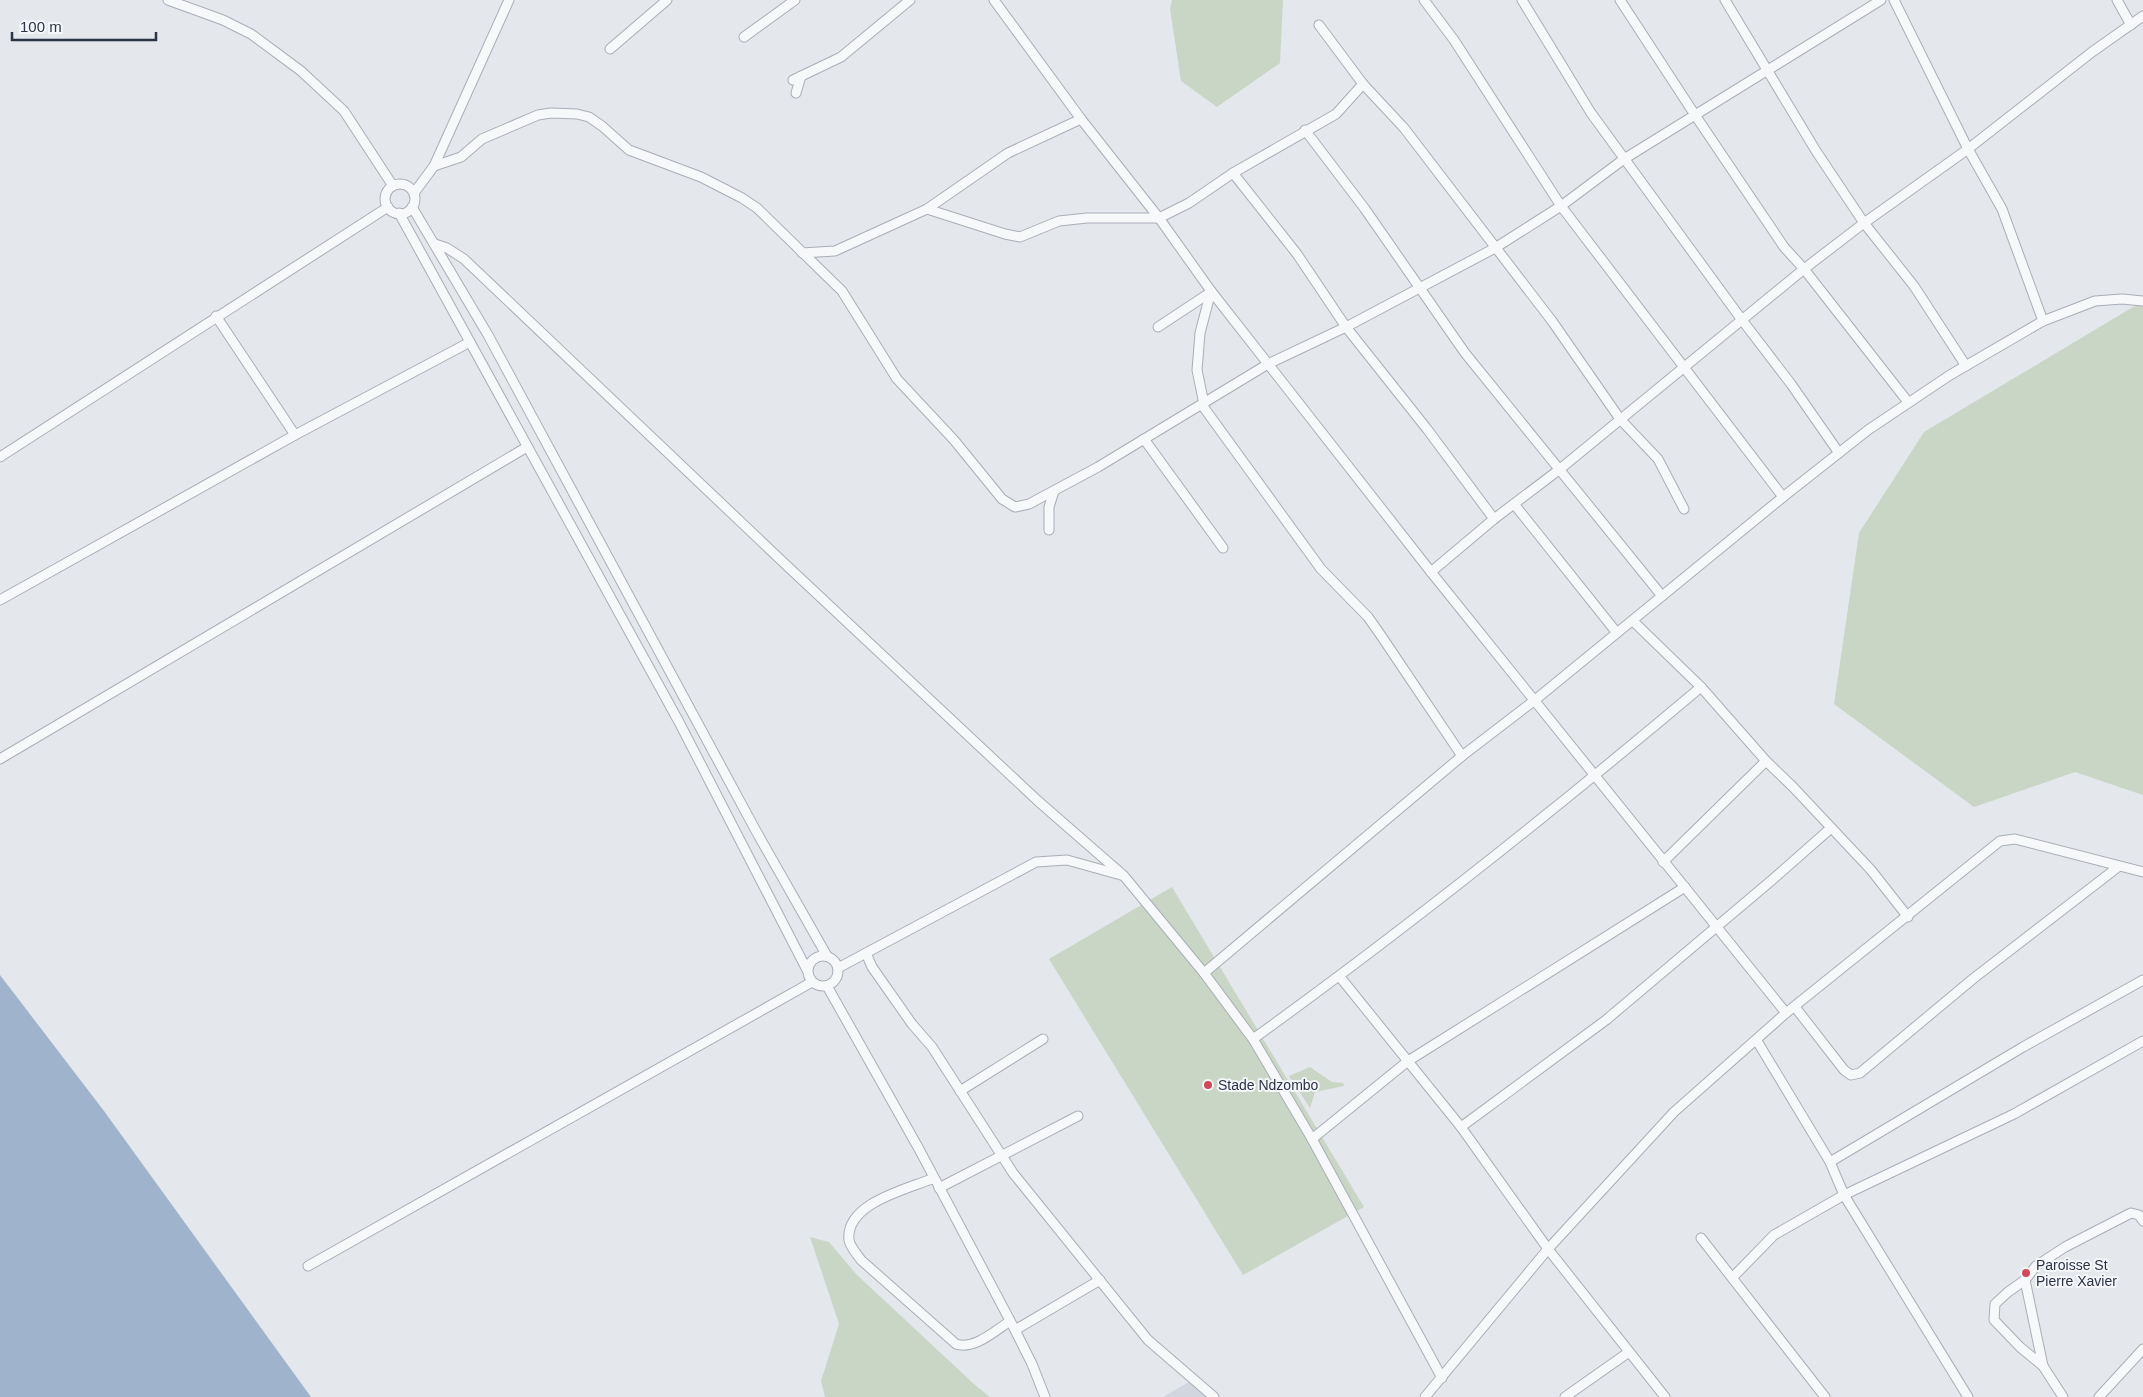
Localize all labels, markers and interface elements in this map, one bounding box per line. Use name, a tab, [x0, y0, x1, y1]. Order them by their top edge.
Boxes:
scale bar	[12, 10, 156, 42]
text: 100 m	[20, 18, 62, 35]
place label: Stade Ndzombo	[1218, 1077, 1319, 1093]
marker: Stade Ndzombo	[1202, 1079, 1214, 1091]
place label: Paroisse St Pierre Xavier	[2036, 1257, 2117, 1289]
marker: Paroisse St Pierre Xavier	[2020, 1267, 2032, 1279]

